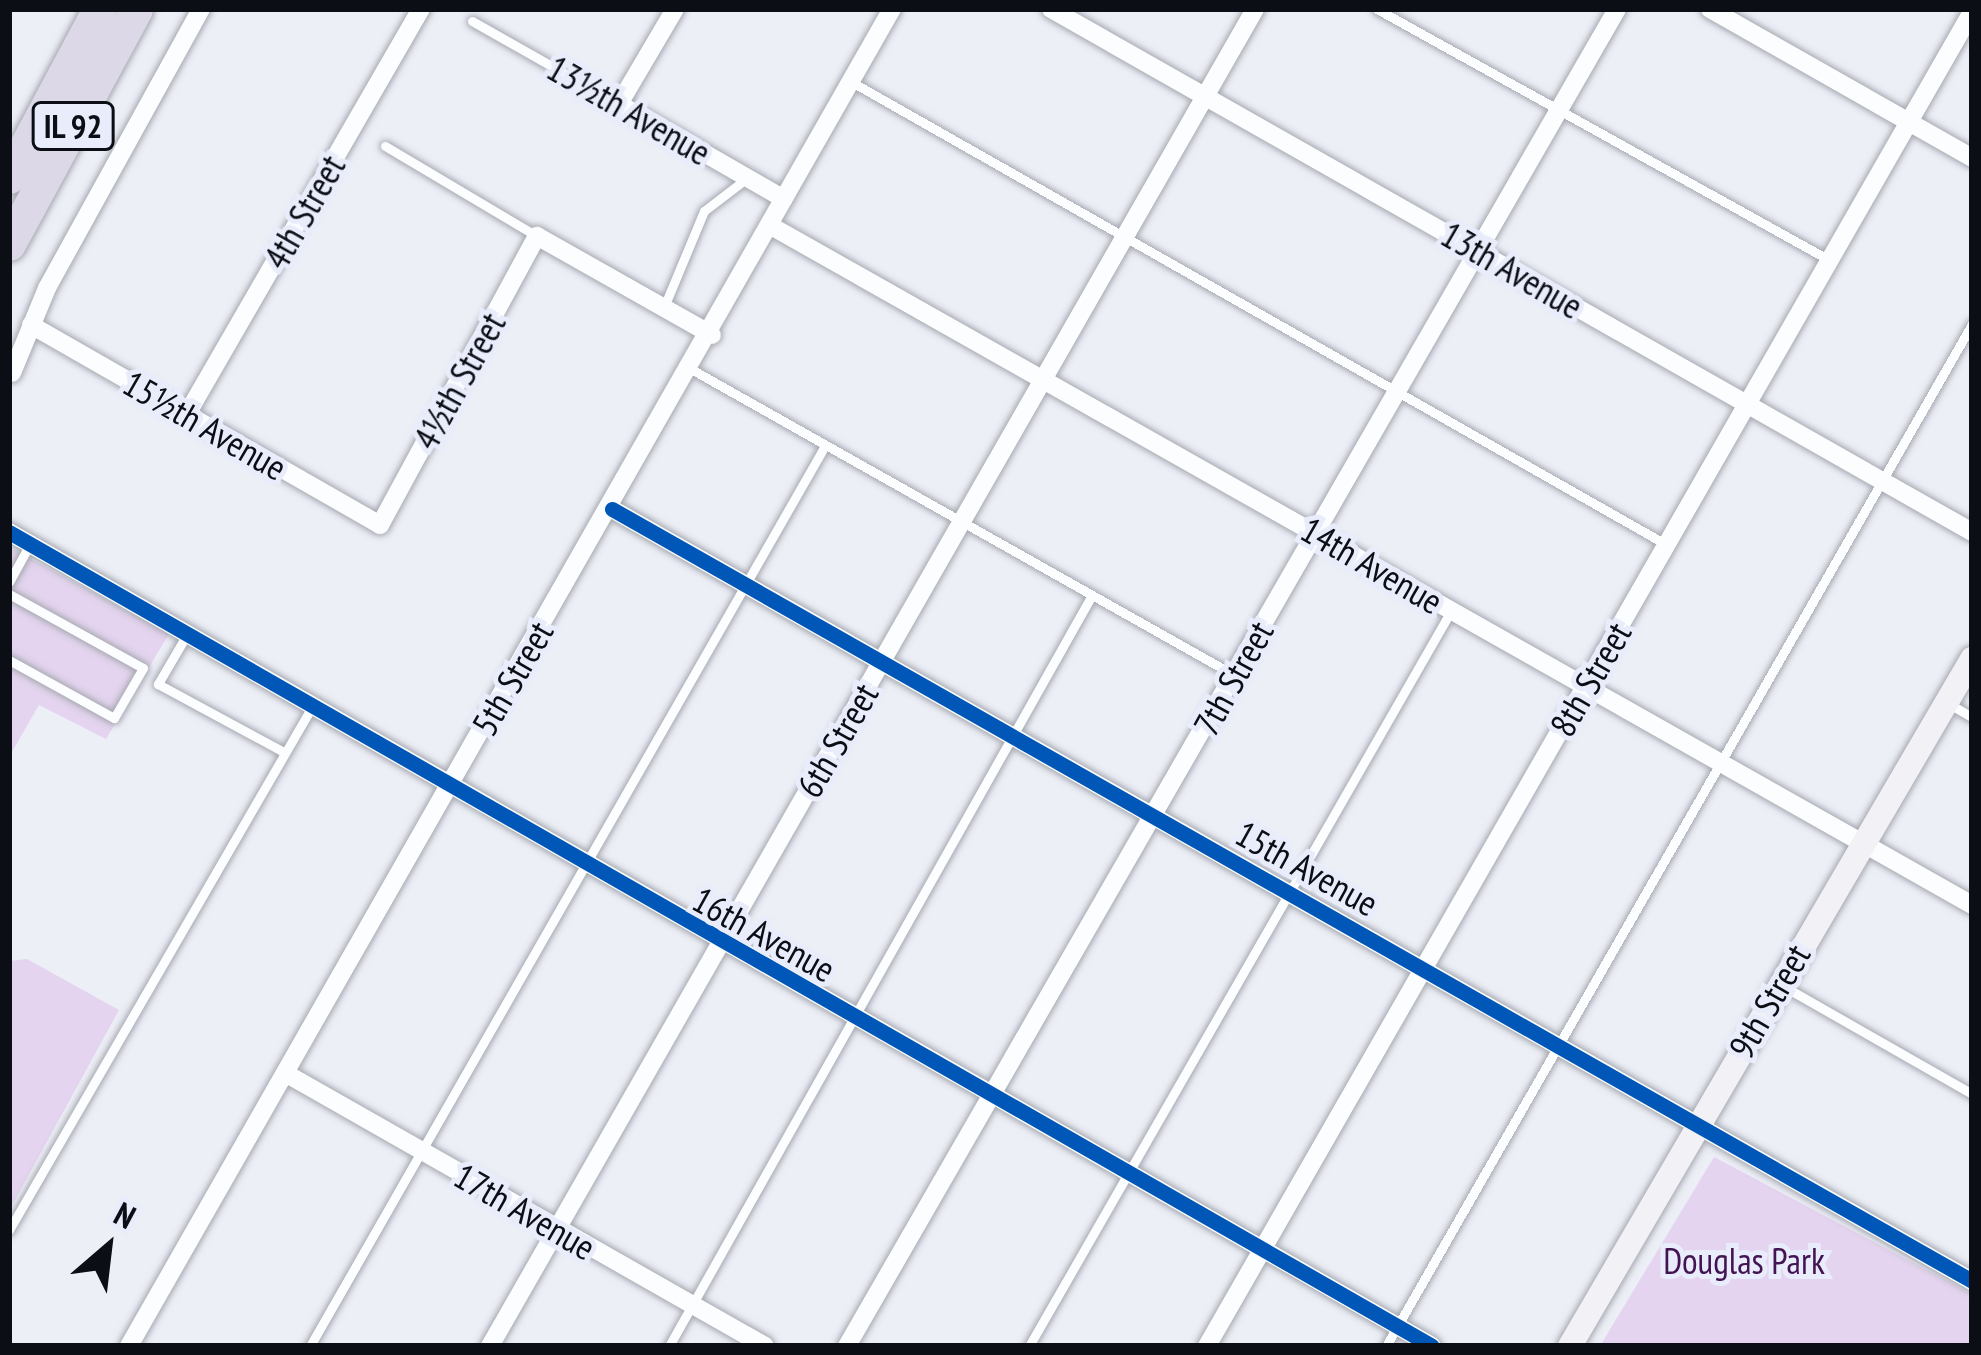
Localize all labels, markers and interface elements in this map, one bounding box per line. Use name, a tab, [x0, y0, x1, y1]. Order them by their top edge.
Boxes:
street label: 13½th Avenue	[539, 46, 719, 174]
road number: IL 92	[28, 99, 118, 153]
street label: 4th Street	[254, 147, 354, 277]
street label: 13th Avenue	[1433, 212, 1591, 328]
street label: 4½th Street	[404, 305, 514, 457]
street label: 15½th Avenue	[115, 361, 295, 489]
street label: 14th Avenue	[1293, 507, 1451, 623]
street label: 5th Street	[462, 613, 562, 743]
street label: 7th Street	[1184, 613, 1282, 743]
street label: 8th Street	[1540, 614, 1640, 744]
street label: 6th Street	[787, 675, 887, 805]
street label: 15th Avenue	[1228, 811, 1386, 925]
street label: 16th Avenue	[685, 877, 843, 991]
street label: 9th Street	[1719, 936, 1819, 1066]
street label: 17th Avenue	[446, 1153, 604, 1269]
north arrow	[48, 1187, 168, 1307]
text: N	[107, 1192, 143, 1238]
park label: Douglas Park	[1663, 1239, 1825, 1283]

